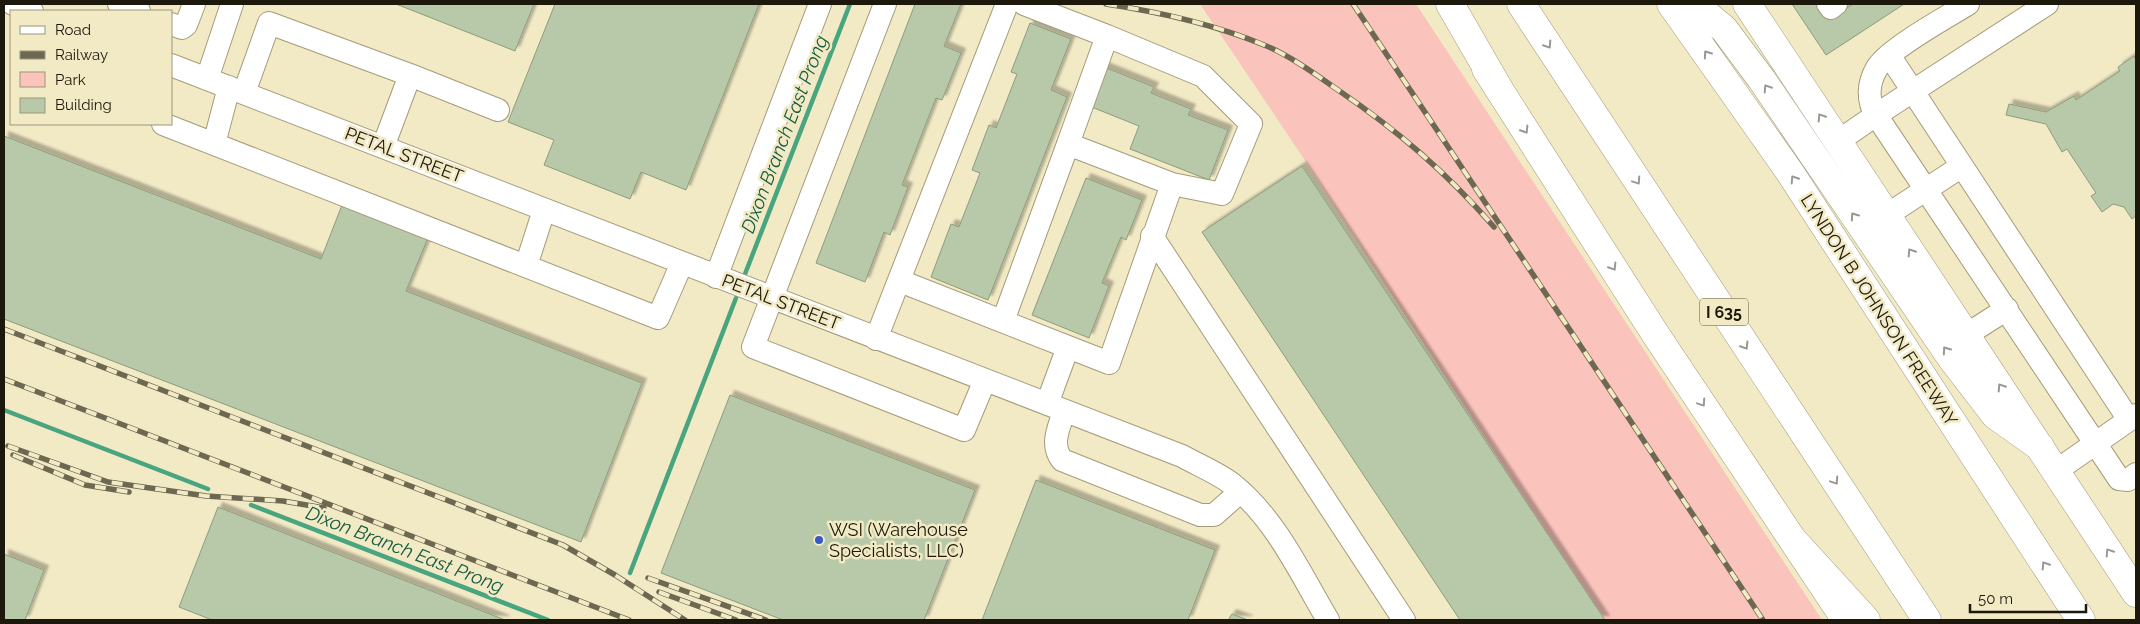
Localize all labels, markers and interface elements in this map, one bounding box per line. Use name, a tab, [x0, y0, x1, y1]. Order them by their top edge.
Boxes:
legend	[10, 10, 172, 125]
text: Road	[55, 21, 91, 39]
water label: Dixon Branch East Prong	[736, 32, 832, 236]
one-way arrow	[1542, 39, 1551, 48]
text: Railway	[55, 46, 108, 64]
one-way arrow	[1704, 50, 1713, 60]
text: Park	[55, 71, 86, 89]
one-way arrow	[1764, 84, 1774, 93]
text: Building	[55, 96, 112, 114]
one-way arrow	[1817, 113, 1827, 122]
street label: PETAL STREET	[342, 122, 466, 187]
one-way arrow	[1519, 125, 1529, 134]
one-way arrow	[1630, 175, 1640, 184]
one-way arrow	[1791, 176, 1800, 185]
street label: LYNDON B JOHNSON FREEWAY	[1797, 190, 1962, 430]
one-way arrow	[1851, 212, 1860, 222]
one-way arrow	[1908, 248, 1917, 257]
one-way arrow	[1606, 262, 1616, 271]
street label: PETAL STREET	[719, 269, 843, 334]
road number: I 635	[1700, 298, 1748, 326]
one-way arrow	[1739, 340, 1749, 349]
one-way arrow	[1943, 346, 1952, 356]
one-way arrow	[1997, 384, 2007, 393]
one-way arrow	[1695, 398, 1705, 407]
one-way arrow	[1829, 475, 1838, 485]
water label: Dixon Branch East Prong	[303, 501, 507, 597]
place label: WSI (Warehouse Specialists, LLC)	[829, 519, 968, 561]
marker: WSI (Warehouse Specialists, LLC)	[813, 534, 825, 546]
one-way arrow	[2106, 548, 2116, 557]
one-way arrow	[2042, 561, 2051, 570]
scale bar	[1970, 582, 2086, 614]
text: 50 m	[1978, 590, 2013, 608]

